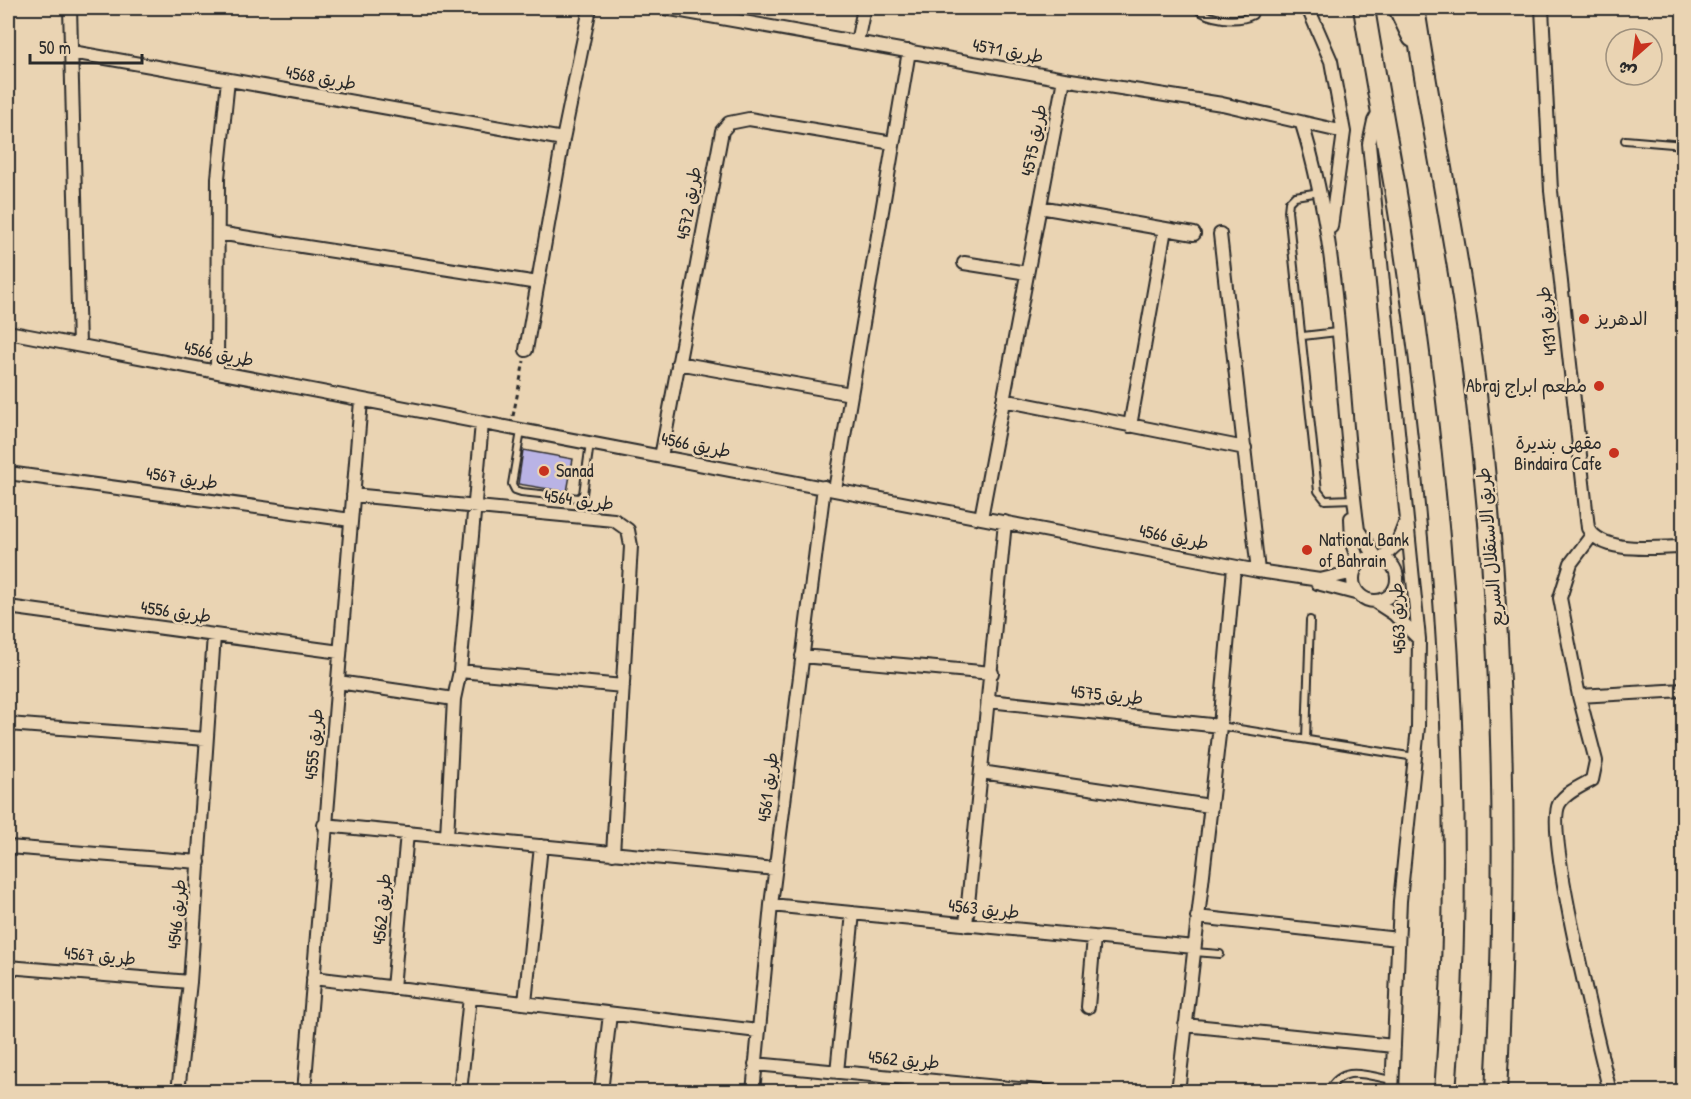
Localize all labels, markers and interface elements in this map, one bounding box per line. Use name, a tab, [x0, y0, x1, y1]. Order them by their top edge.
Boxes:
scale bar	[30, 27, 142, 65]
north arrow	[1604, 27, 1664, 87]
street label: طريق 4571	[971, 32, 1046, 69]
text: 50 m	[39, 35, 71, 60]
text: ش	[1614, 56, 1640, 84]
street label: طريق 4568	[284, 59, 358, 96]
street label: طريق 4575	[1014, 102, 1053, 178]
street label: طريق 4572	[670, 164, 707, 241]
street label: طريق 4131	[1530, 285, 1563, 357]
place label: الدهريز	[1594, 306, 1647, 331]
marker: الدهريز	[1577, 312, 1591, 326]
street label: طريق 4566	[182, 334, 256, 373]
place label: Abraj مطعم ابراج	[1466, 373, 1587, 400]
marker: Abraj مطعم ابراج	[1592, 379, 1606, 393]
street label: طريق 4566	[659, 425, 733, 464]
place label: مقهى بنديرة Bindaira Cafe	[1514, 430, 1602, 476]
marker: مقهى بنديرة Bindaira Cafe	[1607, 446, 1621, 460]
place label: Sanad	[556, 458, 594, 483]
street label: طريق 4567	[144, 460, 220, 495]
marker: Sanad	[537, 464, 551, 478]
street label: طريق الاستقلال السريع	[1470, 466, 1510, 628]
street label: طريق 4564	[543, 483, 615, 516]
street label: طريق 4566	[1137, 517, 1211, 556]
place label: National Bank of Bahrain	[1319, 527, 1410, 573]
marker: National Bank of Bahrain	[1300, 543, 1314, 557]
street label: طريق 4563	[1383, 582, 1412, 654]
street label: طريق 4556	[139, 594, 213, 629]
street label: طريق 4575	[1070, 678, 1145, 711]
street label: طريق 4555	[298, 707, 329, 781]
street label: طريق 4561	[751, 751, 784, 823]
street label: طريق 4562	[366, 872, 397, 946]
street label: طريق 4546	[161, 878, 192, 950]
street label: طريق 4563	[947, 892, 1021, 925]
street label: طريق 4567	[63, 940, 137, 971]
street label: طريق 4562	[867, 1044, 941, 1075]

